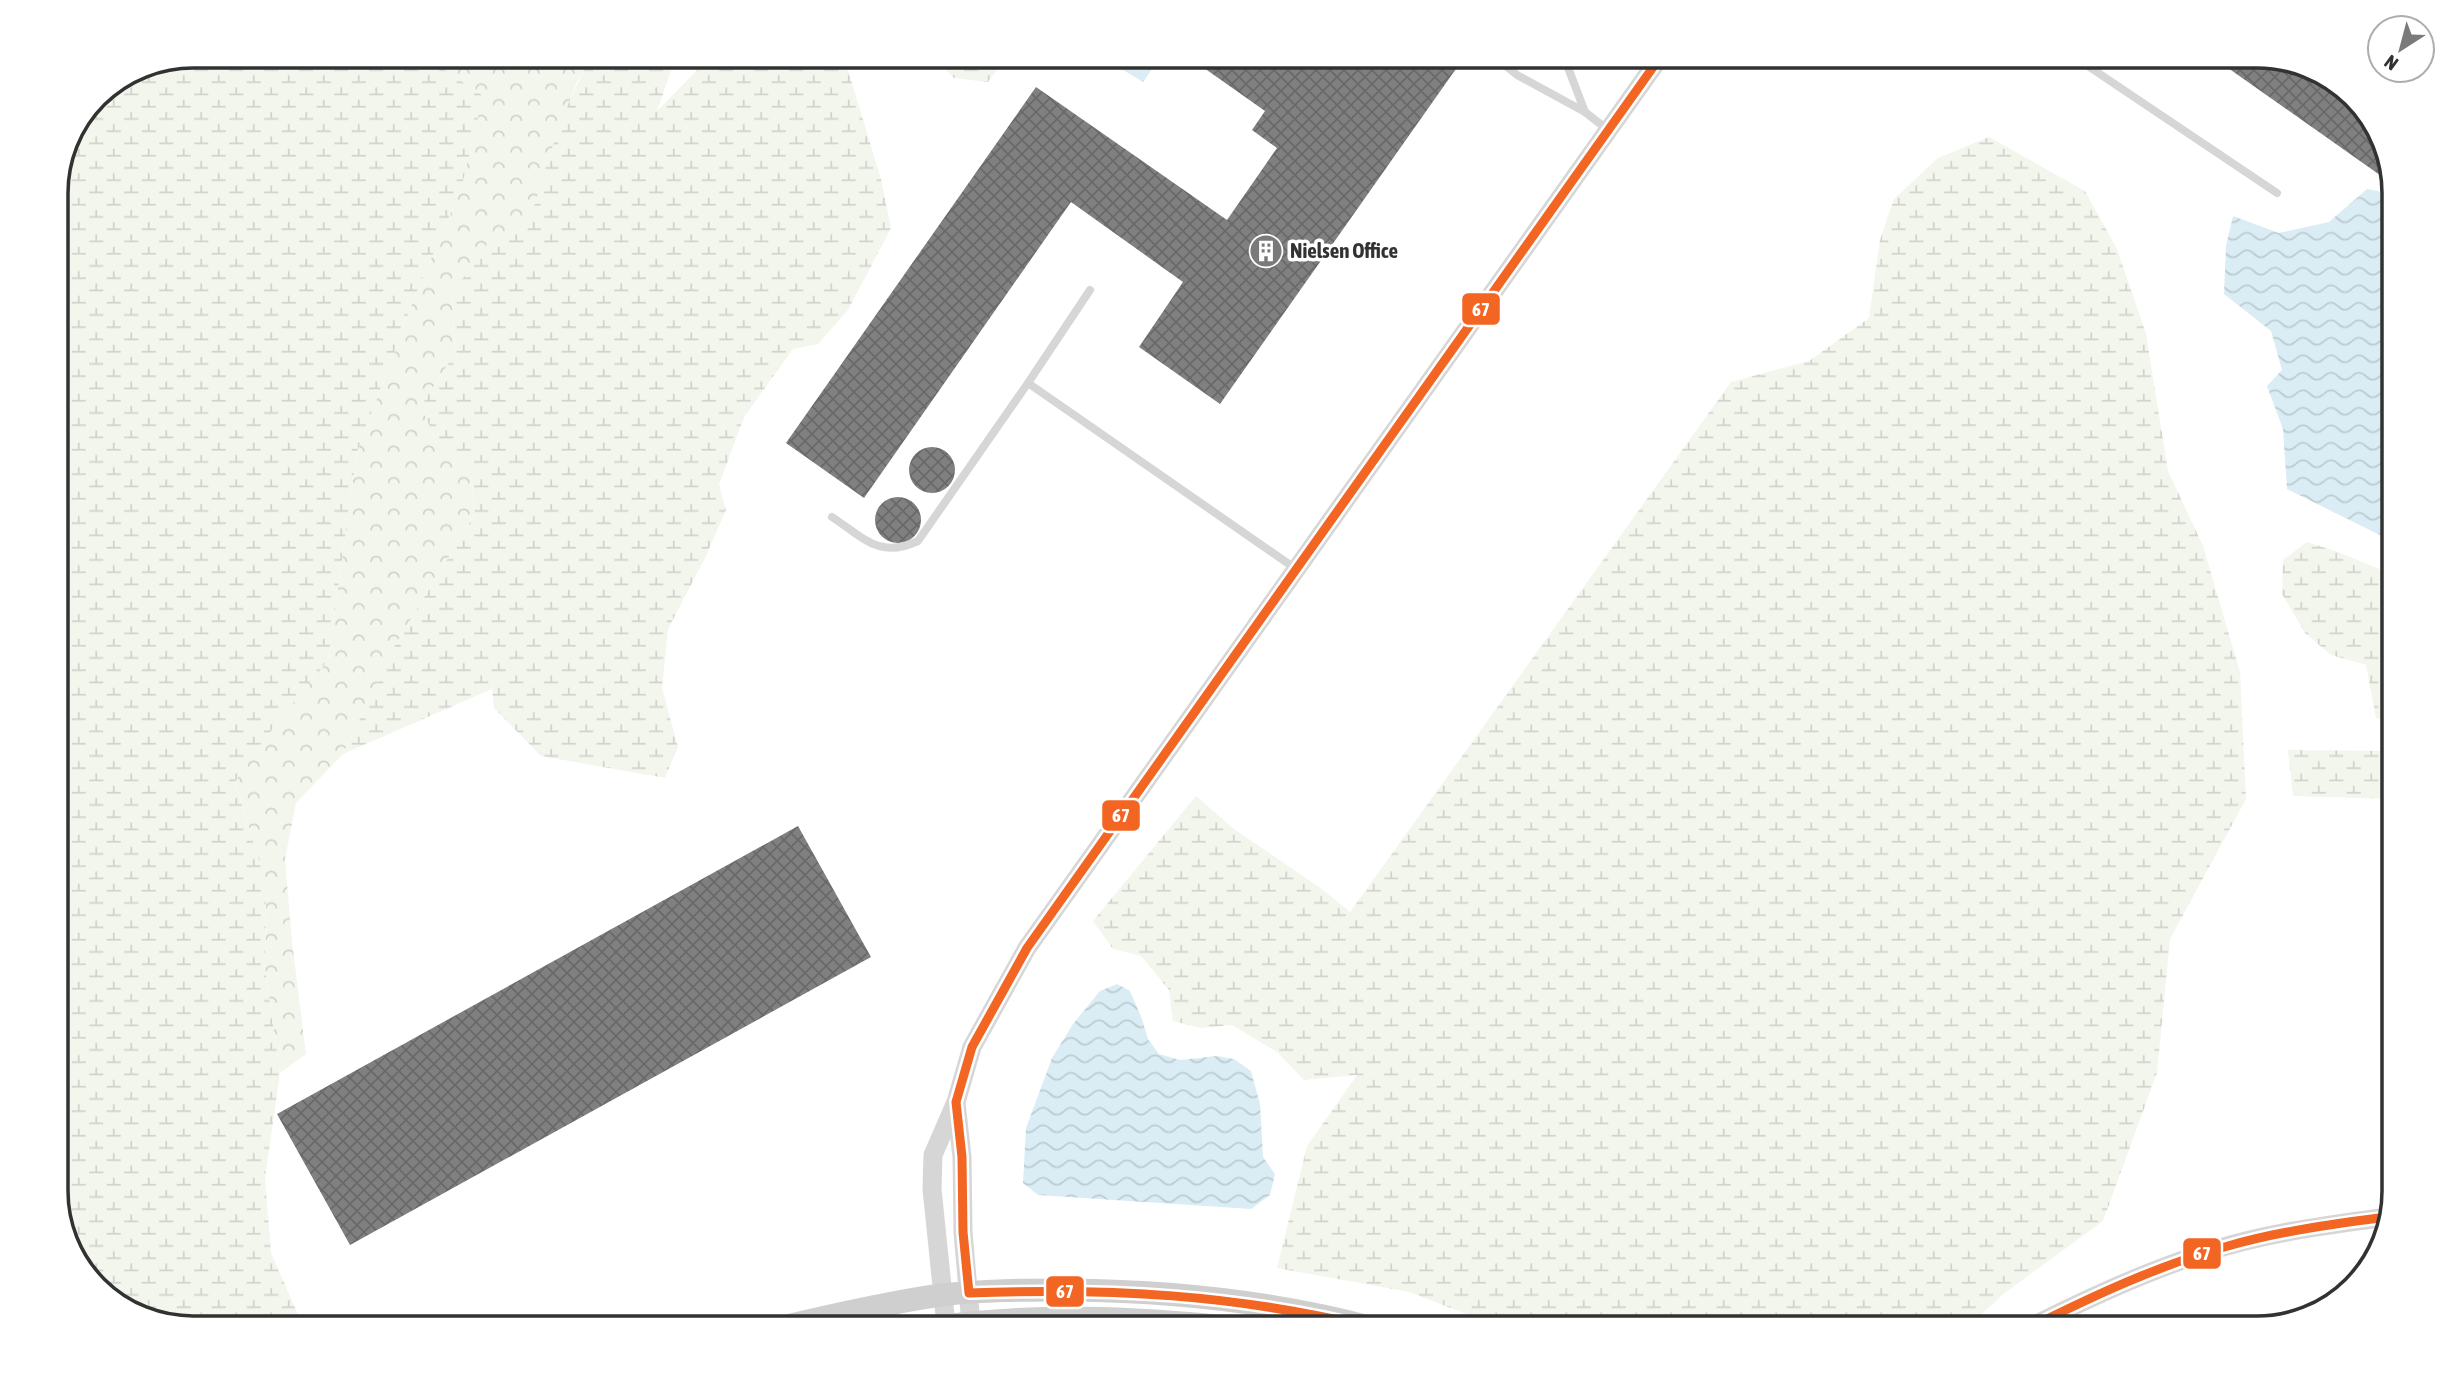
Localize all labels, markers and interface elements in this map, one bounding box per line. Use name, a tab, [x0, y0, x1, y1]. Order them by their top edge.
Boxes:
north arrow	[2366, 14, 2436, 84]
text: N	[2380, 51, 2402, 75]
building icon: Nielsen Office	[1247, 232, 1285, 270]
place label: Nielsen Office	[1290, 238, 1398, 262]
line badge: 67	[1461, 292, 1501, 326]
text: 67	[1472, 298, 1490, 320]
line badge: 67	[1101, 799, 1141, 832]
text: 67	[1112, 804, 1130, 826]
line badge: 67	[2182, 1237, 2222, 1270]
text: 67	[2193, 1242, 2211, 1264]
line badge: 67	[1045, 1275, 1085, 1308]
text: 67	[1056, 1280, 1074, 1302]

